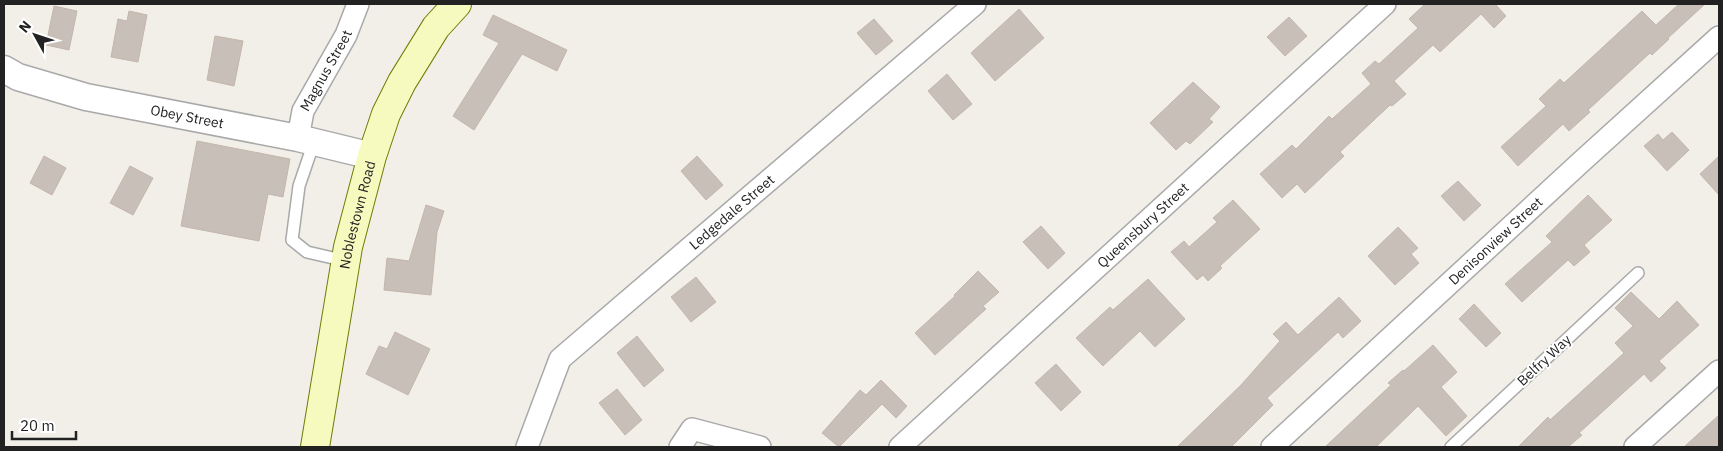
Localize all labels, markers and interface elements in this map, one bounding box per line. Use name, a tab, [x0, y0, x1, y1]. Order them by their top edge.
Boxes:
north arrow	[10, 10, 60, 60]
text: N	[15, 17, 35, 36]
street label: Magnus Street	[296, 27, 356, 114]
street label: Obey Street	[149, 101, 225, 132]
street label: Noblestown Road	[336, 159, 379, 270]
street label: Ledgedale Street	[685, 171, 778, 254]
street label: Queensbury Street	[1093, 179, 1193, 272]
street label: Denisonview Street	[1445, 193, 1546, 289]
street label: Belfry Way	[1513, 330, 1575, 390]
scale bar	[12, 408, 76, 440]
text: 20 m	[20, 416, 55, 435]

